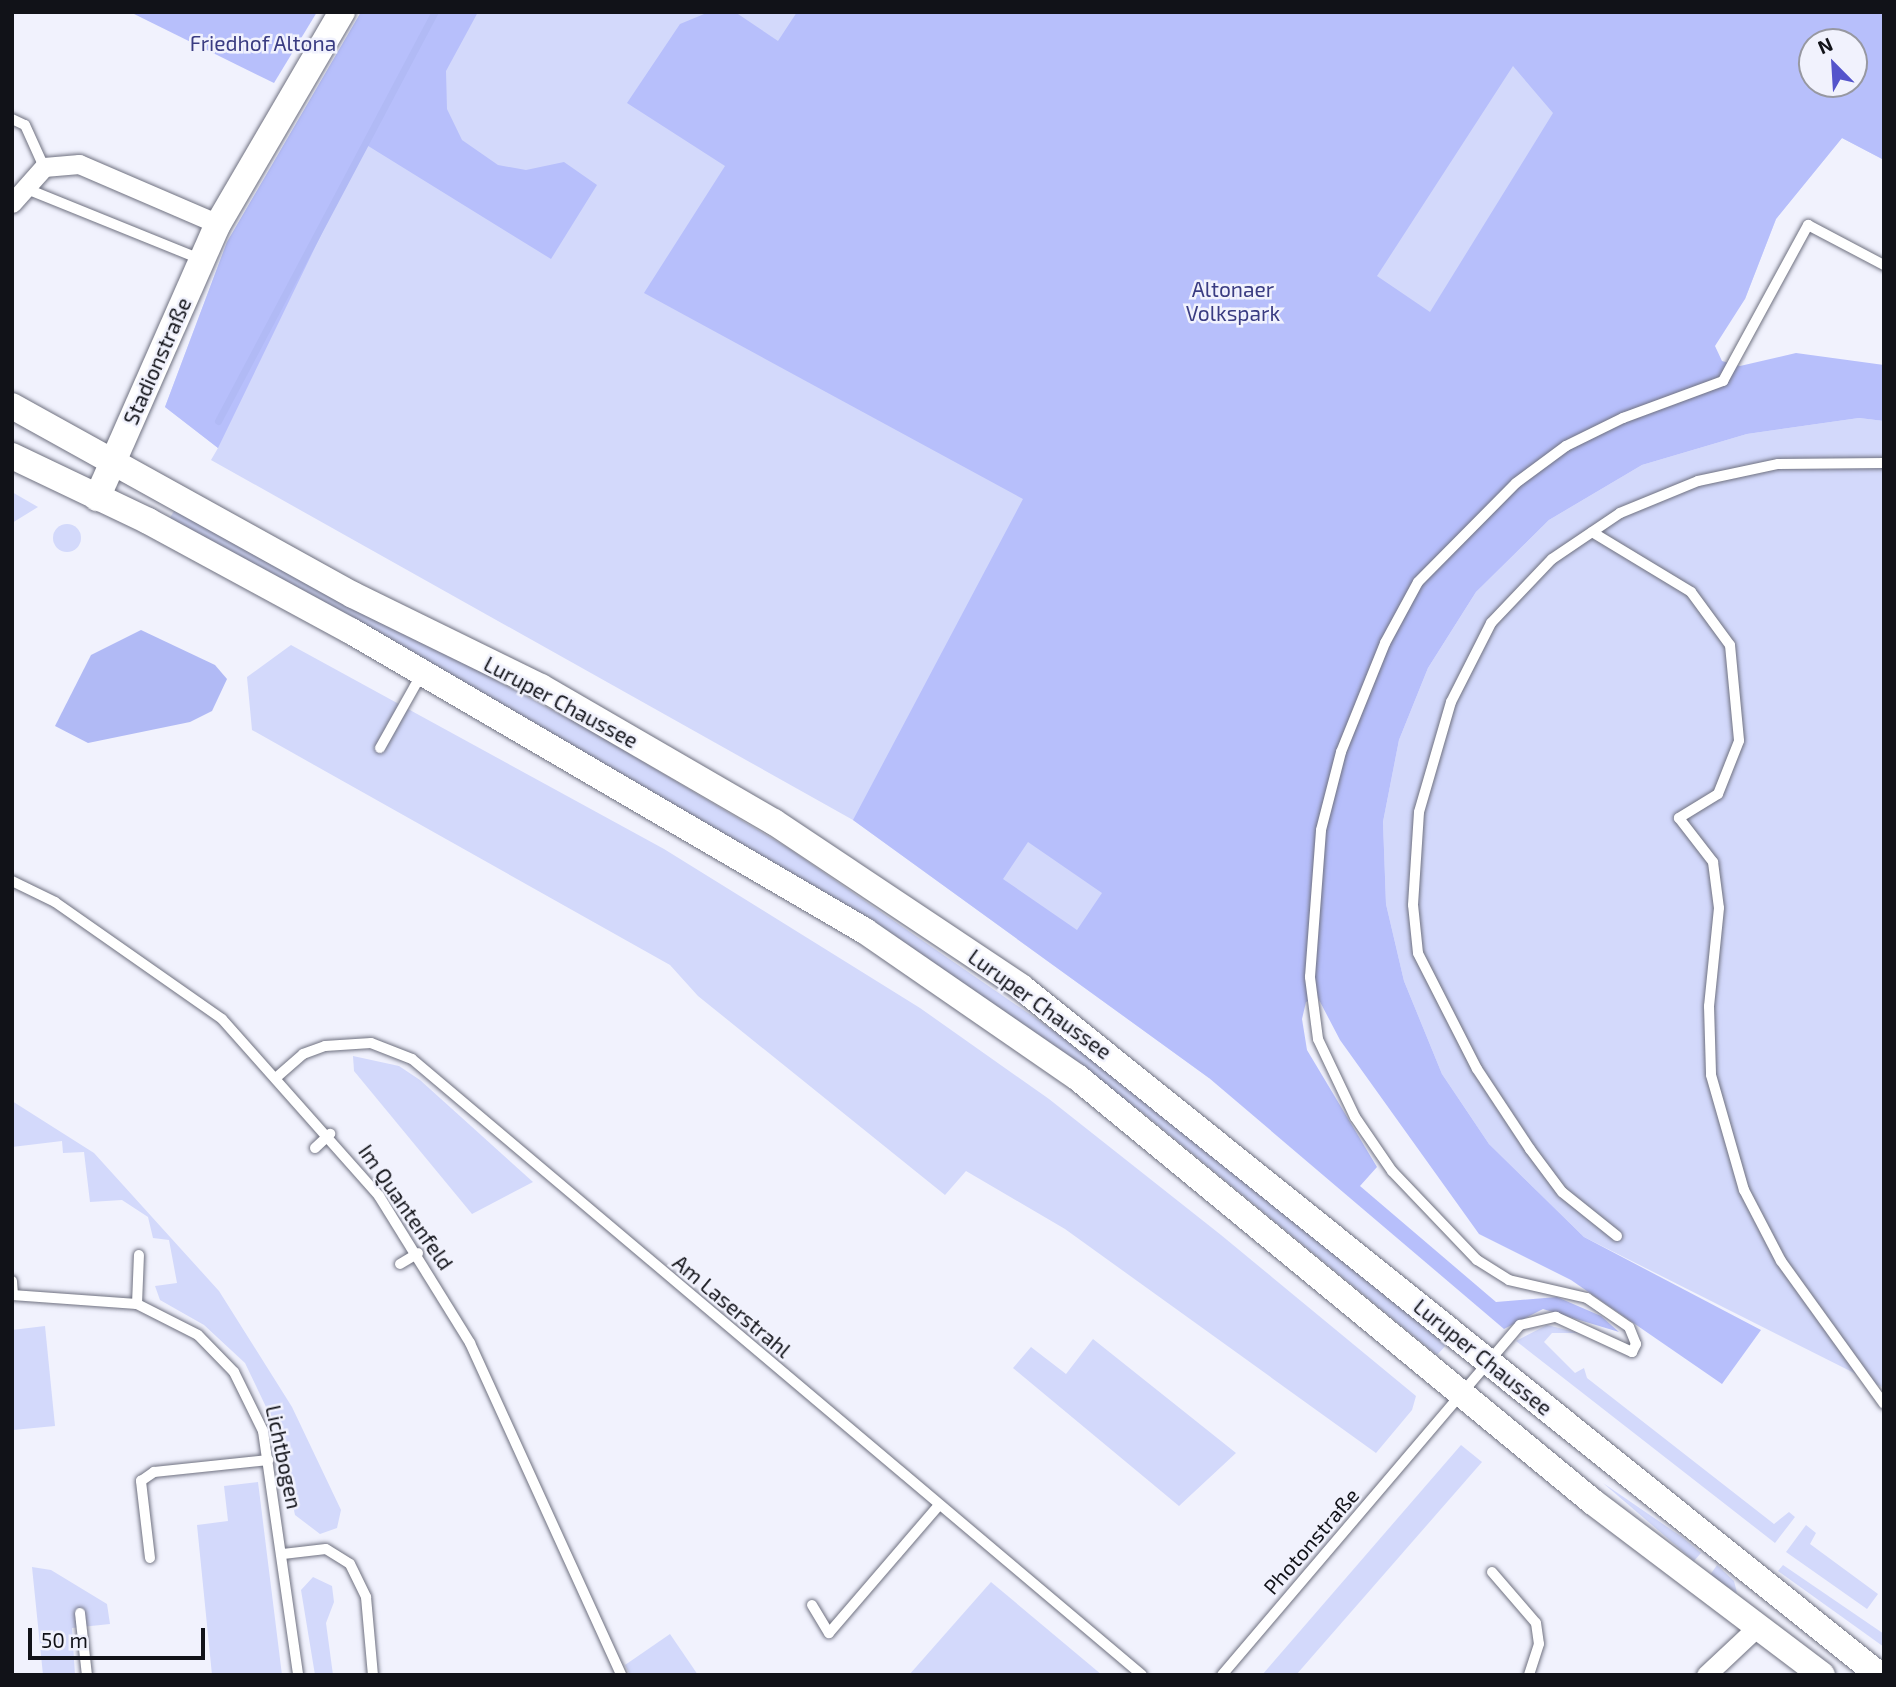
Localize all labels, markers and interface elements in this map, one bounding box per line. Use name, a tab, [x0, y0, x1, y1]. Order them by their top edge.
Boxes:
north arrow	[1798, 28, 1868, 98]
park label: Friedhof Altona	[189, 30, 337, 56]
text: N	[1814, 32, 1836, 58]
park label: Altonaer Volkspark	[1186, 276, 1280, 326]
street label: Stadionstraße	[118, 293, 196, 429]
street label: Luruper Chaussee	[479, 651, 643, 753]
street label: Luruper Chaussee	[963, 943, 1117, 1065]
street label: Im Quantenfeld	[353, 1139, 459, 1275]
street label: Am Laserstrahl	[668, 1249, 796, 1363]
street label: Luruper Chaussee	[1409, 1293, 1557, 1421]
street label: Lichtbogen	[261, 1403, 307, 1511]
street label: Photonstraße	[1258, 1483, 1364, 1599]
scale bar	[32, 1614, 208, 1658]
text: 50 m	[41, 1627, 88, 1652]

